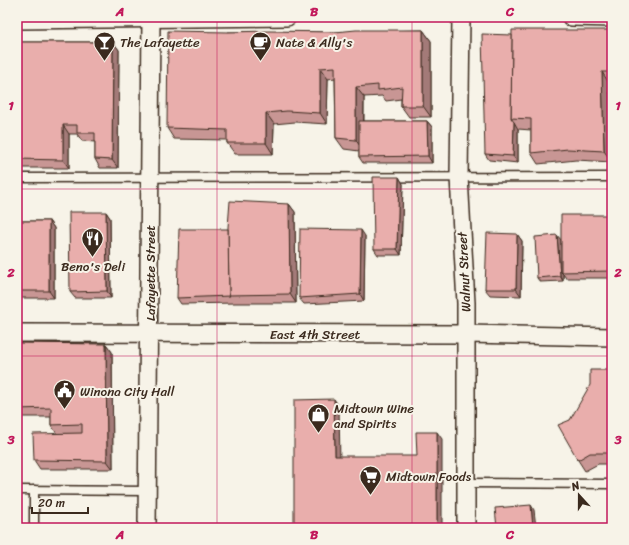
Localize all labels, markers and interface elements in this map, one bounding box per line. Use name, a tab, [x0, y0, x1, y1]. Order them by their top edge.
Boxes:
text: A	[115, 0, 124, 23]
text: B	[310, 0, 319, 23]
text: C	[505, 0, 515, 23]
bar icon: The Lafayette	[92, 29, 118, 62]
cafe icon: Nate & Ally's	[247, 29, 273, 62]
place label: The Lafayette	[120, 31, 200, 54]
place label: Nate & Ally's	[276, 31, 352, 54]
text: 1	[8, 94, 14, 117]
text: 1	[615, 94, 621, 117]
restaurant icon: Beno's Deli	[80, 225, 106, 258]
street label: Lafayette Street	[139, 225, 162, 321]
street label: Walnut Street	[450, 231, 478, 313]
place label: Beno's Deli	[61, 255, 125, 278]
text: 2	[6, 261, 15, 284]
text: 2	[613, 261, 622, 284]
street label: East 4th Street	[270, 323, 361, 346]
public building icon: Winona City Hall	[52, 378, 78, 411]
place label: Winona City Hall	[80, 380, 175, 403]
place label: Midtown Wine and Spirits	[334, 397, 414, 435]
shop icon: Midtown Wine and Spirits	[306, 402, 332, 435]
text: 3	[6, 428, 15, 451]
text: 3	[613, 428, 622, 451]
supermarket icon: Midtown Foods	[358, 463, 384, 496]
place label: Midtown Foods	[386, 465, 472, 488]
north arrow	[559, 475, 599, 515]
text: N	[568, 476, 583, 497]
scale bar	[32, 489, 88, 515]
text: 20 m	[38, 492, 65, 514]
text: A	[115, 523, 124, 545]
text: B	[310, 523, 319, 545]
text: C	[505, 523, 515, 545]

